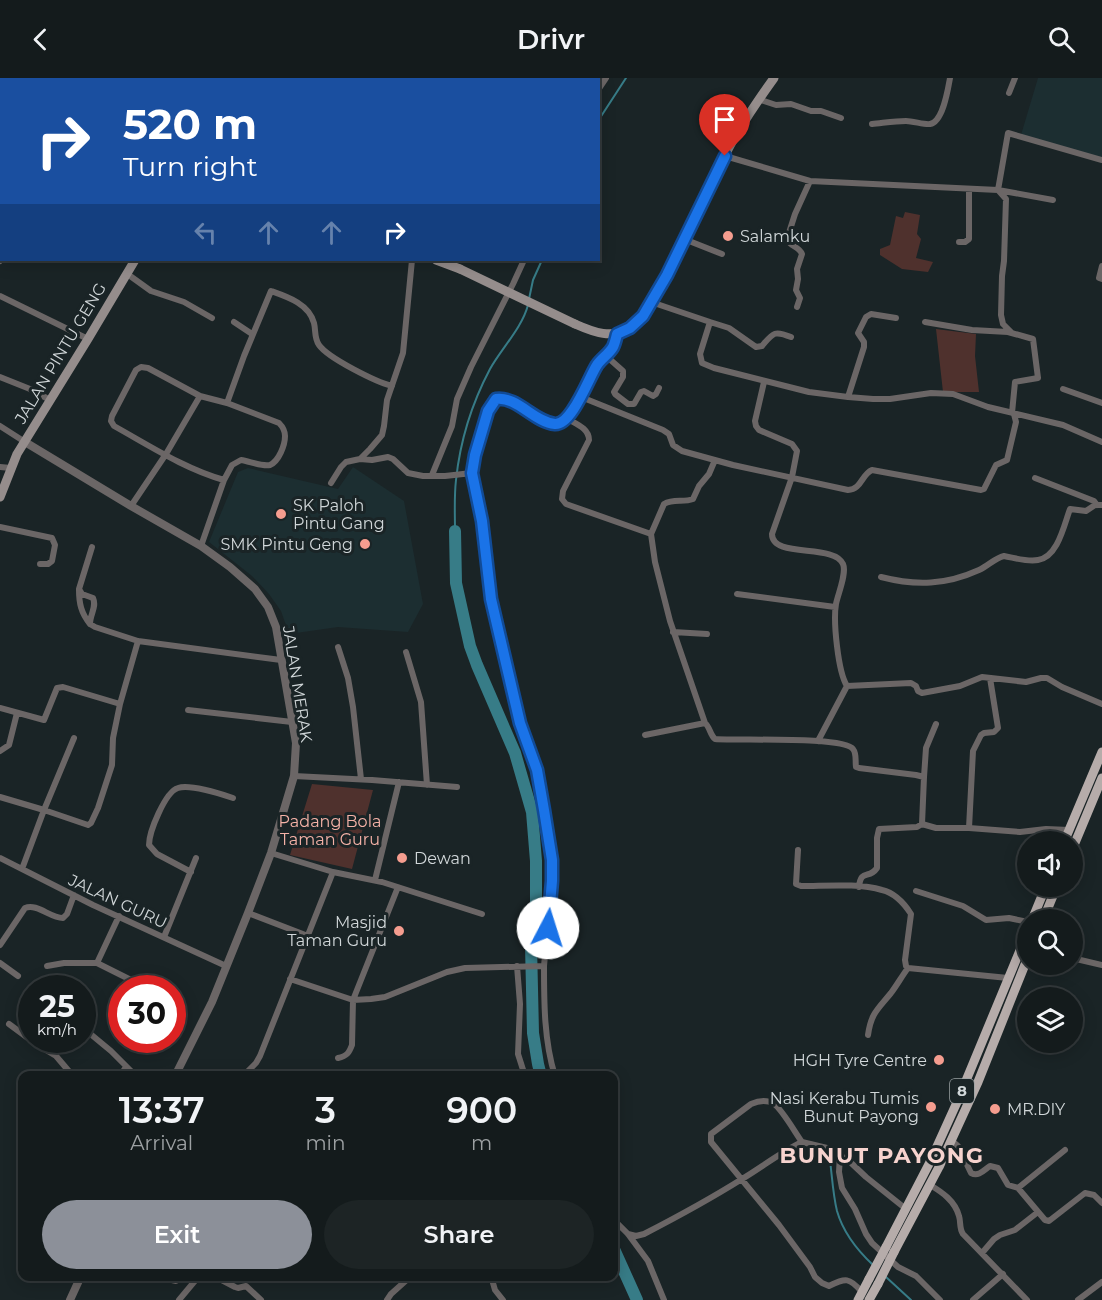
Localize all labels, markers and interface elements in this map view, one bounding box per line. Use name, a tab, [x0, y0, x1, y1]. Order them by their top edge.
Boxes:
icon: back	[24, 23, 57, 56]
text: Drivr	[517, 23, 585, 56]
icon: search	[1045, 23, 1078, 56]
pin	[699, 94, 750, 156]
text: 520 m	[123, 98, 257, 150]
icon: right	[24, 102, 102, 180]
icon: arrive	[708, 103, 741, 136]
text: Turn right	[123, 150, 258, 183]
icon: left	[189, 216, 222, 249]
icon: ahead	[252, 216, 285, 249]
icon: ahead	[315, 216, 348, 249]
icon: right	[378, 216, 411, 249]
place label: Salamku	[740, 227, 810, 246]
marker: Salamku	[721, 229, 735, 243]
street label: JALAN PINTU GENG	[10, 279, 110, 428]
place label: SK Paloh Pintu Gang	[293, 496, 385, 533]
marker: SK Paloh Pintu Gang	[274, 507, 288, 521]
place label: SMK Pintu Geng	[220, 535, 353, 554]
marker: SMK Pintu Geng	[358, 537, 372, 551]
street label: JALAN MERAK	[279, 623, 316, 744]
park label: Padang Bola Taman Guru	[279, 812, 381, 849]
map controls	[1017, 831, 1083, 1053]
button: sound	[1017, 831, 1083, 897]
place label: Dewan	[414, 849, 471, 868]
marker: Dewan	[395, 851, 409, 865]
street label: JALAN GURU	[65, 870, 170, 933]
position arrow	[516, 896, 580, 960]
button: search	[1017, 909, 1083, 975]
place label: Masjid Taman Guru	[287, 913, 387, 950]
marker: Masjid Taman Guru	[392, 924, 406, 938]
speed limit sign: 30	[108, 975, 186, 1053]
button: layers	[1017, 987, 1083, 1053]
text: 25	[39, 988, 75, 1025]
text: km/h	[37, 1020, 77, 1039]
place label: HGH Tyre Centre	[793, 1051, 927, 1070]
marker: HGH Tyre Centre	[932, 1053, 946, 1067]
road number: 8	[950, 1079, 974, 1103]
text: 13:37	[119, 1088, 205, 1132]
text: 3	[315, 1088, 336, 1132]
text: 900	[446, 1088, 517, 1132]
place label: Nasi Kerabu Tumis Bunut Payong	[770, 1089, 919, 1126]
marker: Nasi Kerabu Tumis Bunut Payong	[924, 1100, 938, 1114]
place label: MR.DIY	[1007, 1100, 1066, 1119]
marker: MR.DIY	[988, 1102, 1002, 1116]
text: Arrival	[130, 1131, 193, 1155]
text: min	[305, 1131, 346, 1155]
text: m	[471, 1131, 492, 1155]
district label: BUNUT PAYONG	[779, 1142, 985, 1169]
button: Exit	[42, 1200, 312, 1269]
button: Share	[324, 1200, 594, 1269]

